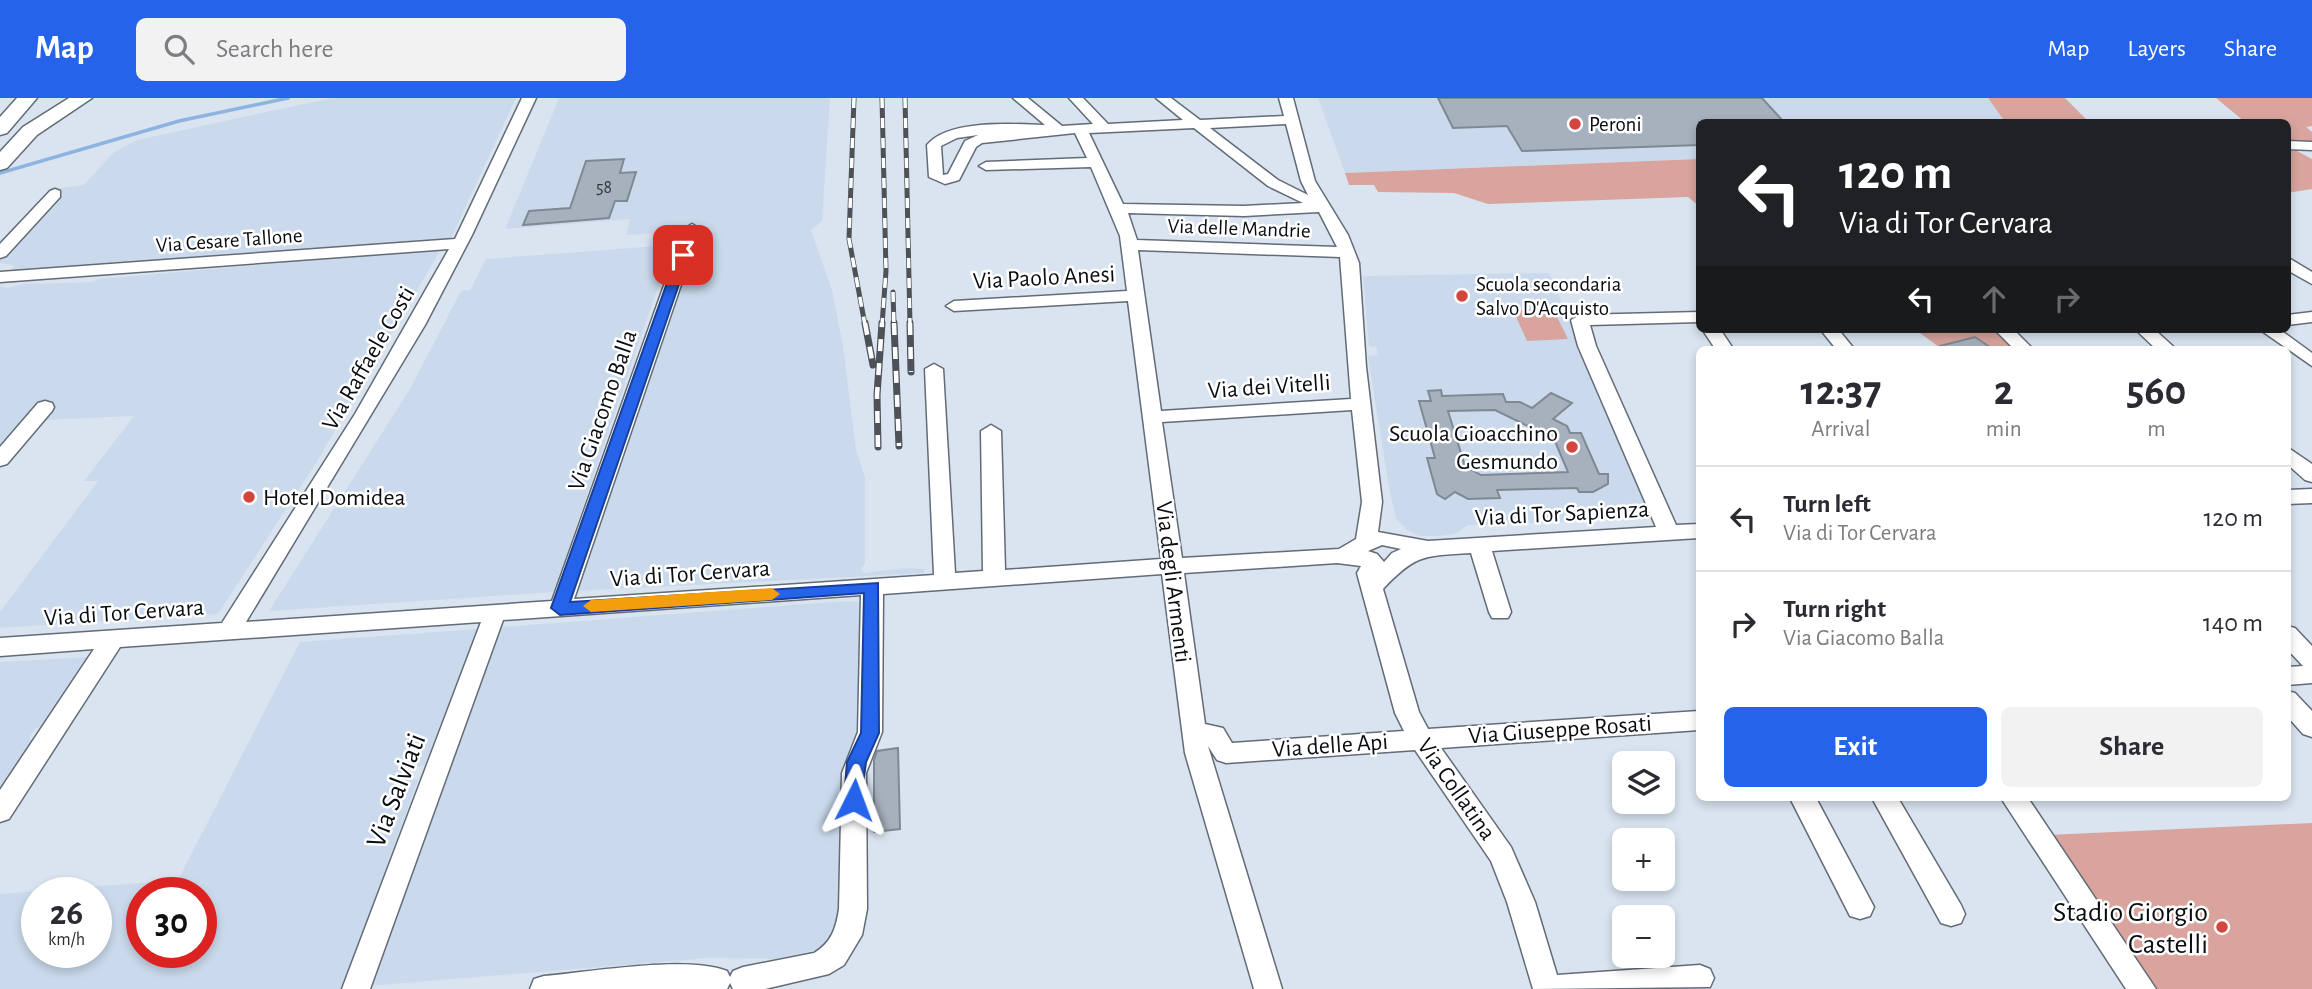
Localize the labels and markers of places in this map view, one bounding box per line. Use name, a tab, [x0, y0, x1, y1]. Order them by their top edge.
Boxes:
place label: Peroni	[1589, 114, 1642, 135]
marker: Peroni	[1567, 116, 1583, 132]
pin	[653, 225, 713, 285]
place label: Scuola secondaria Salvo D'Acquisto	[1476, 274, 1622, 319]
marker: Scuola secondaria Salvo D'Acquisto	[1454, 288, 1470, 304]
place label: Scuola Gioacchino Gesmundo	[1389, 422, 1558, 474]
marker: Scuola Gioacchino Gesmundo	[1564, 439, 1580, 455]
place label: Hotel Domidea	[263, 486, 406, 510]
marker: Hotel Domidea	[241, 489, 257, 505]
place label: Stadio Giorgio Castelli	[2053, 899, 2208, 959]
marker: Stadio Giorgio Castelli	[2214, 919, 2230, 935]

